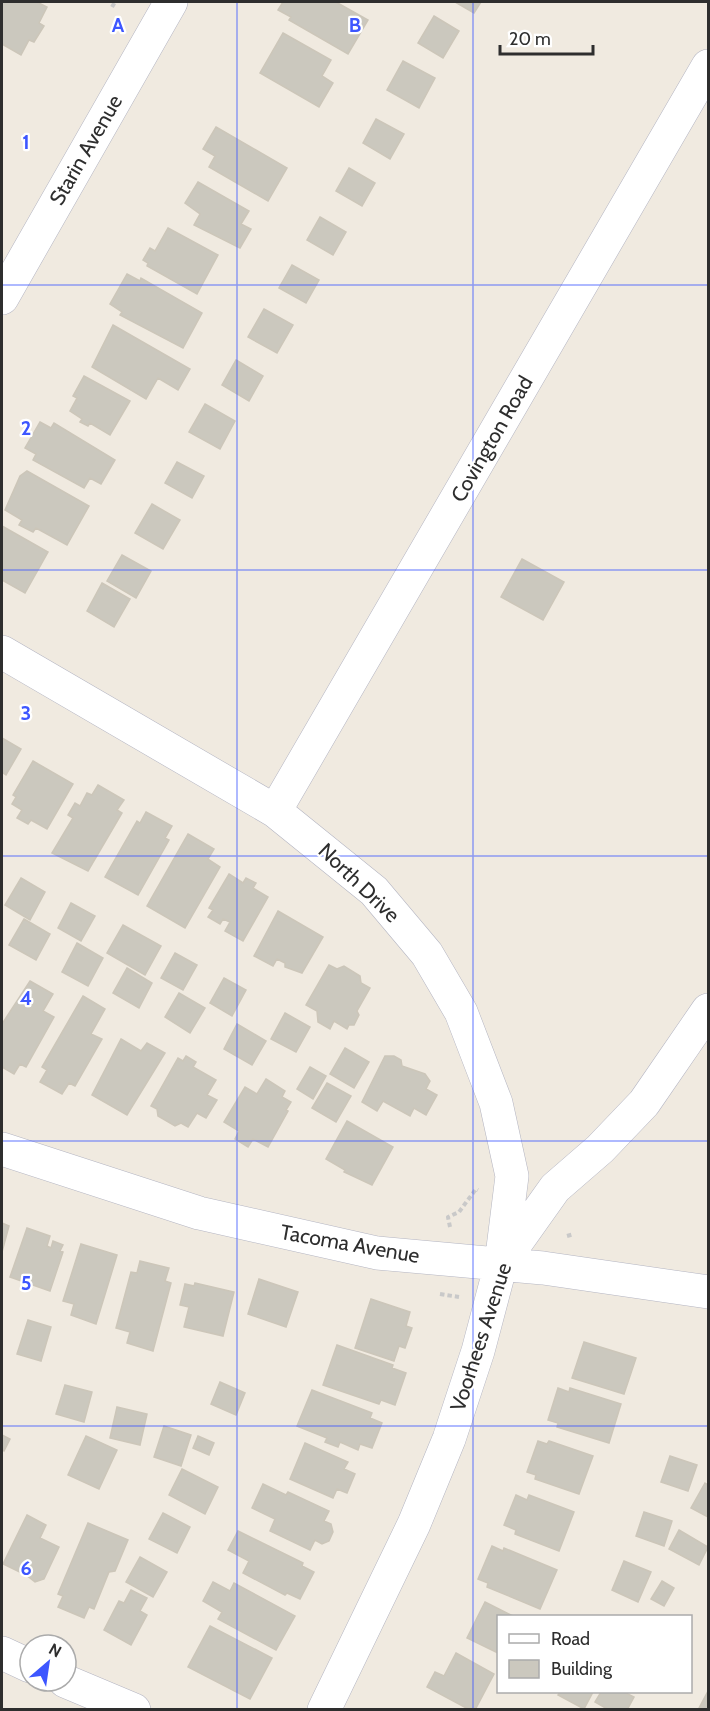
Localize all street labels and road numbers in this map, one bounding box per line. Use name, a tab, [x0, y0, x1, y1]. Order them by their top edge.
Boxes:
street label: Starin Avenue	[44, 90, 127, 209]
street label: Covington Road	[445, 371, 538, 506]
street label: North Drive	[314, 838, 405, 928]
street label: Tacoma Avenue	[279, 1219, 422, 1268]
street label: Voorhees Avenue	[445, 1259, 516, 1414]

